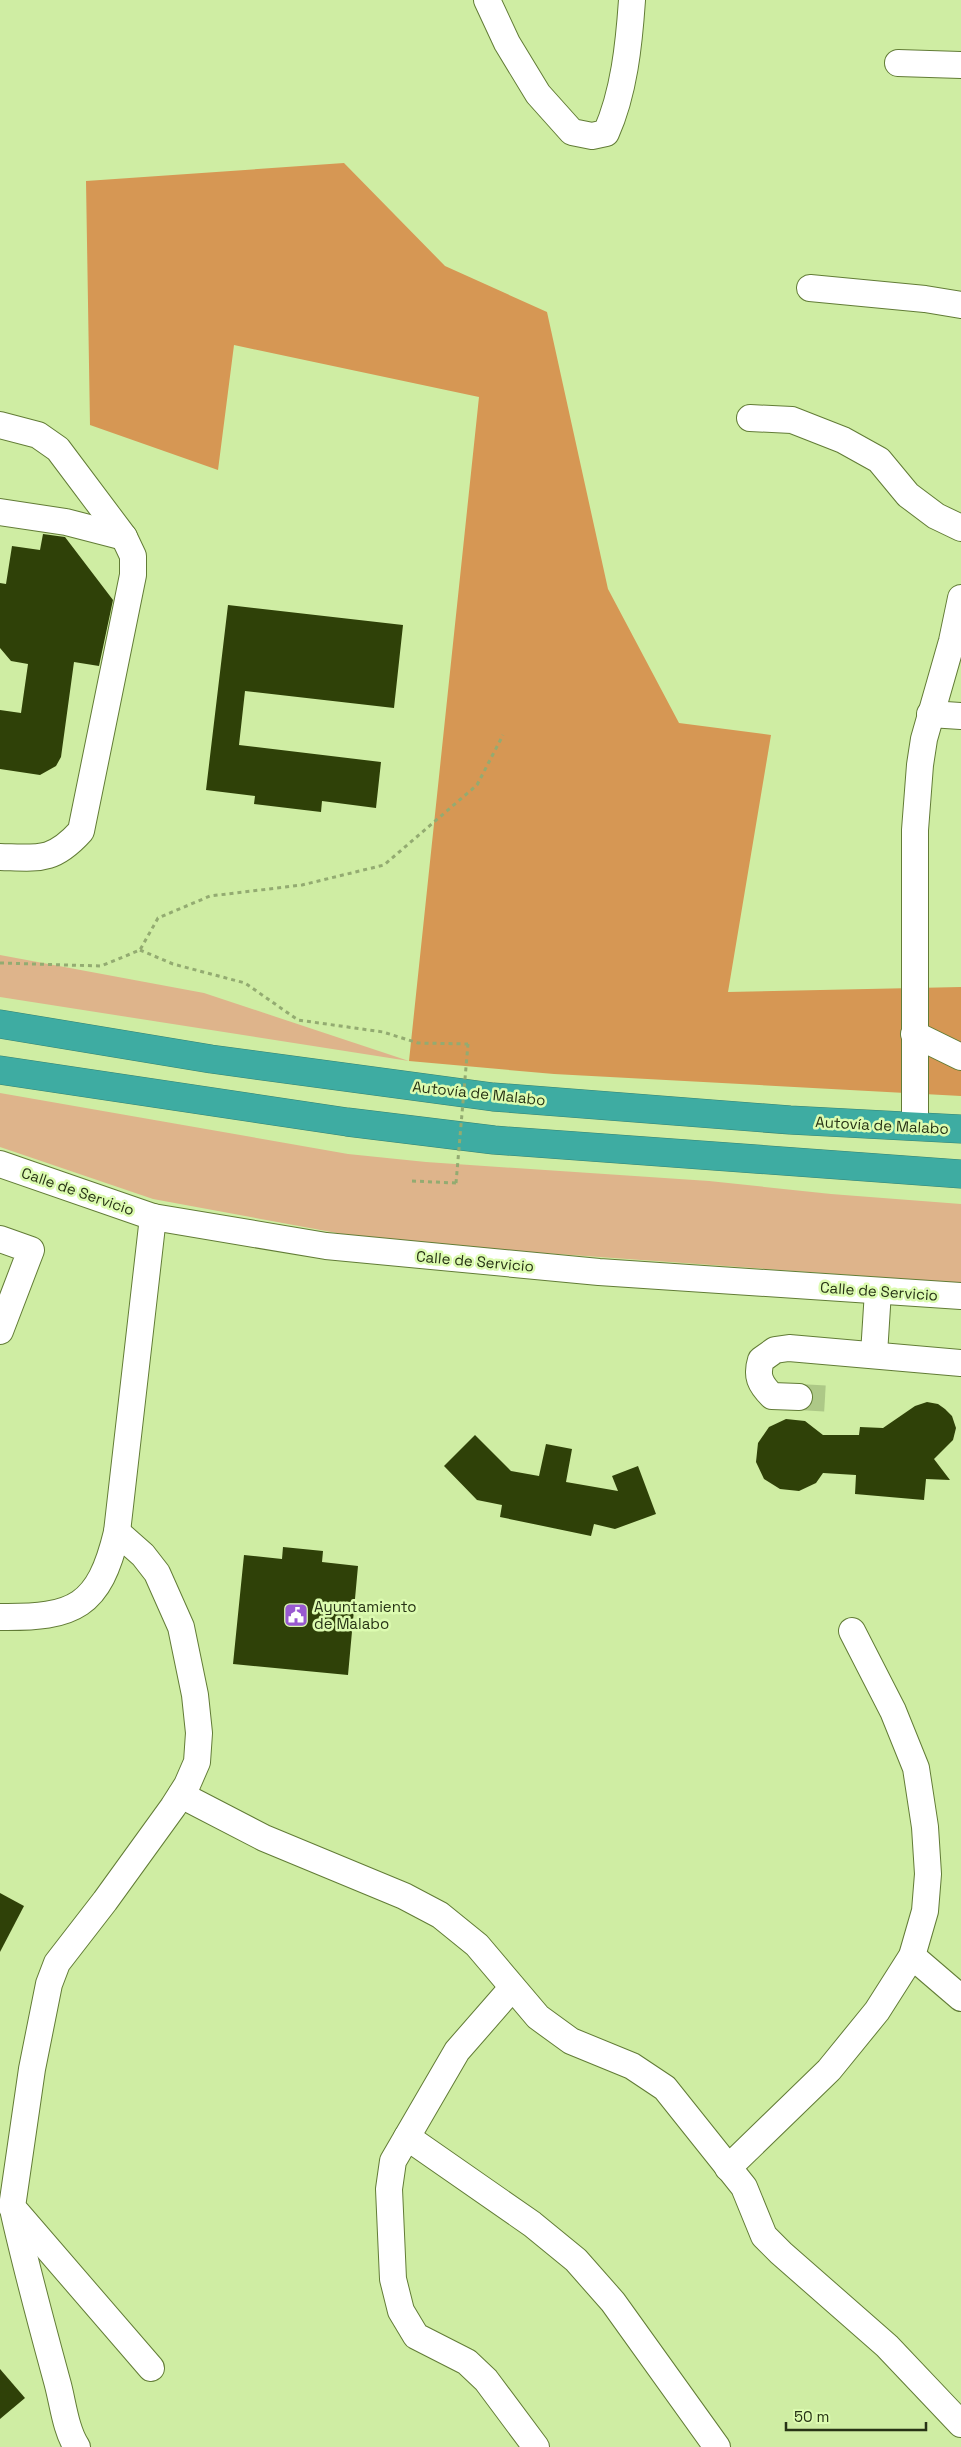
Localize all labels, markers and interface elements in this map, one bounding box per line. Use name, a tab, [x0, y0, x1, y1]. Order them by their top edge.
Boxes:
street label: Autovía de Malabo	[412, 1077, 546, 1109]
street label: Autovía de Malabo	[815, 1112, 949, 1138]
street label: Calle de Servicio	[19, 1163, 137, 1219]
street label: Calle de Servicio	[415, 1246, 535, 1276]
street label: Calle de Servicio	[819, 1277, 939, 1305]
place label: Ayuntamiento de Malabo	[314, 1597, 417, 1633]
public building icon: Ayuntamiento de Malabo	[283, 1602, 309, 1628]
scale bar	[786, 2400, 926, 2432]
text: 50 m	[794, 2407, 829, 2426]

